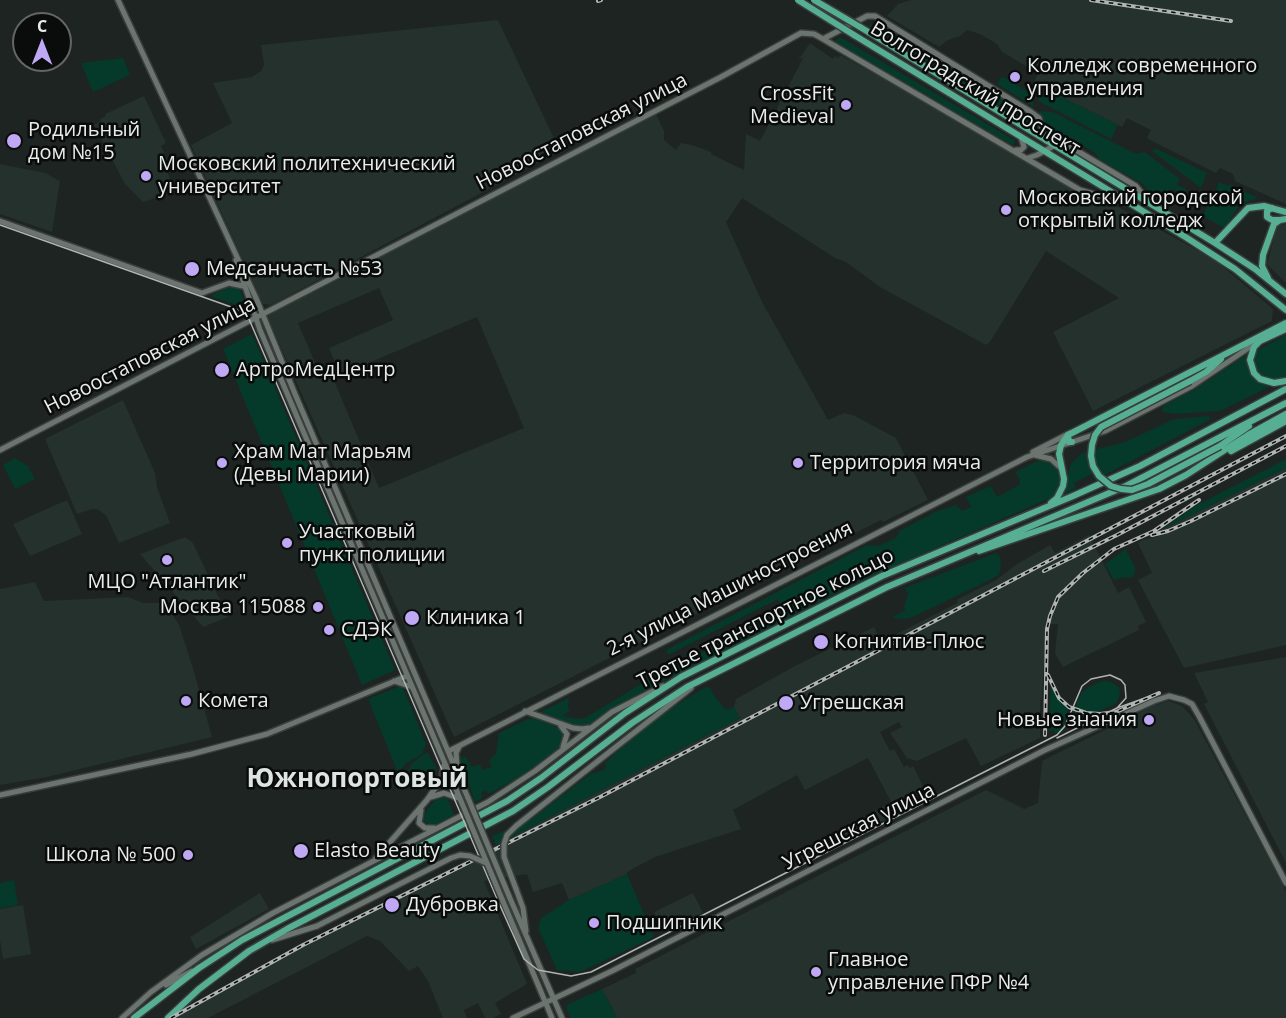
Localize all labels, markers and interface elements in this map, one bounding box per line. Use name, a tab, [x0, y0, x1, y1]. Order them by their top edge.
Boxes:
north arrow	[12, 12, 72, 72]
text: С	[37, 15, 47, 37]
street label: Волгоградский проспект	[866, 17, 1084, 161]
place label: Колледж современного управления	[1027, 54, 1257, 101]
street label: Новоостаповская улица	[473, 68, 691, 196]
marker: Колледж современного управления	[1008, 70, 1022, 84]
place label: CrossFit Medieval	[750, 82, 834, 129]
marker: CrossFit Medieval	[839, 98, 853, 112]
place label: Родильный дом №15	[28, 118, 140, 165]
marker: Родильный дом №15	[5, 132, 23, 150]
place label: Московский политехнический университет	[158, 152, 456, 199]
marker: Московский политехнический университет	[139, 169, 153, 183]
place label: Московский городской открытый колледж	[1018, 186, 1243, 233]
marker: Московский городской открытый колледж	[999, 203, 1013, 217]
place label: Медсанчасть №53	[206, 257, 383, 281]
marker: Медсанчасть №53	[183, 260, 201, 278]
street label: Новоостаповская улица	[41, 292, 259, 420]
place label: АртроМедЦентр	[236, 358, 396, 382]
marker: АртроМедЦентр	[213, 361, 231, 379]
place label: Храм Мат Марьям (Девы Марии)	[234, 440, 411, 487]
place label: Территория мяча	[810, 451, 981, 475]
marker: Храм Мат Марьям (Девы Марии)	[215, 456, 229, 470]
marker: Территория мяча	[791, 456, 805, 470]
street label: 2-я улица Машиностроения	[603, 516, 857, 662]
place label: Участковый пункт полиции	[299, 520, 446, 567]
marker: Участковый пункт полиции	[280, 536, 294, 550]
street label: Третье транспортное кольцо	[634, 544, 898, 694]
marker: МЦО "Атлантик"	[160, 553, 174, 567]
place label: МЦО "Атлантик"	[87, 570, 247, 594]
place label: Москва 115088	[160, 595, 306, 619]
marker: Москва 115088	[311, 600, 325, 614]
place label: Клиника 1	[426, 606, 526, 630]
marker: Клиника 1	[403, 609, 421, 627]
place label: СДЭК	[341, 618, 392, 642]
marker: СДЭК	[322, 623, 336, 637]
place label: Когнитив-Плюс	[834, 630, 984, 654]
marker: Когнитив-Плюс	[812, 633, 830, 651]
place label: Комета	[198, 689, 269, 713]
place label: Угрешская	[800, 691, 904, 715]
marker: Комета	[179, 694, 193, 708]
marker: Угрешская	[777, 694, 795, 712]
place label: Новые знания	[997, 708, 1137, 732]
marker: Новые знания	[1142, 713, 1156, 727]
district label: Южнопортовый	[247, 764, 467, 796]
street label: Угрешская улица	[779, 778, 939, 876]
place label: Elasto Beauty	[314, 839, 440, 863]
marker: Elasto Beauty	[292, 842, 310, 860]
place label: Школа № 500	[45, 843, 176, 867]
marker: Школа № 500	[181, 848, 195, 862]
place label: Дубровка	[406, 893, 499, 917]
marker: Дубровка	[383, 896, 401, 914]
place label: Подшипник	[606, 911, 723, 935]
marker: Подшипник	[587, 916, 601, 930]
place label: Главное управление ПФР №4	[828, 948, 1029, 995]
marker: Главное управление ПФР №4	[809, 965, 823, 979]

